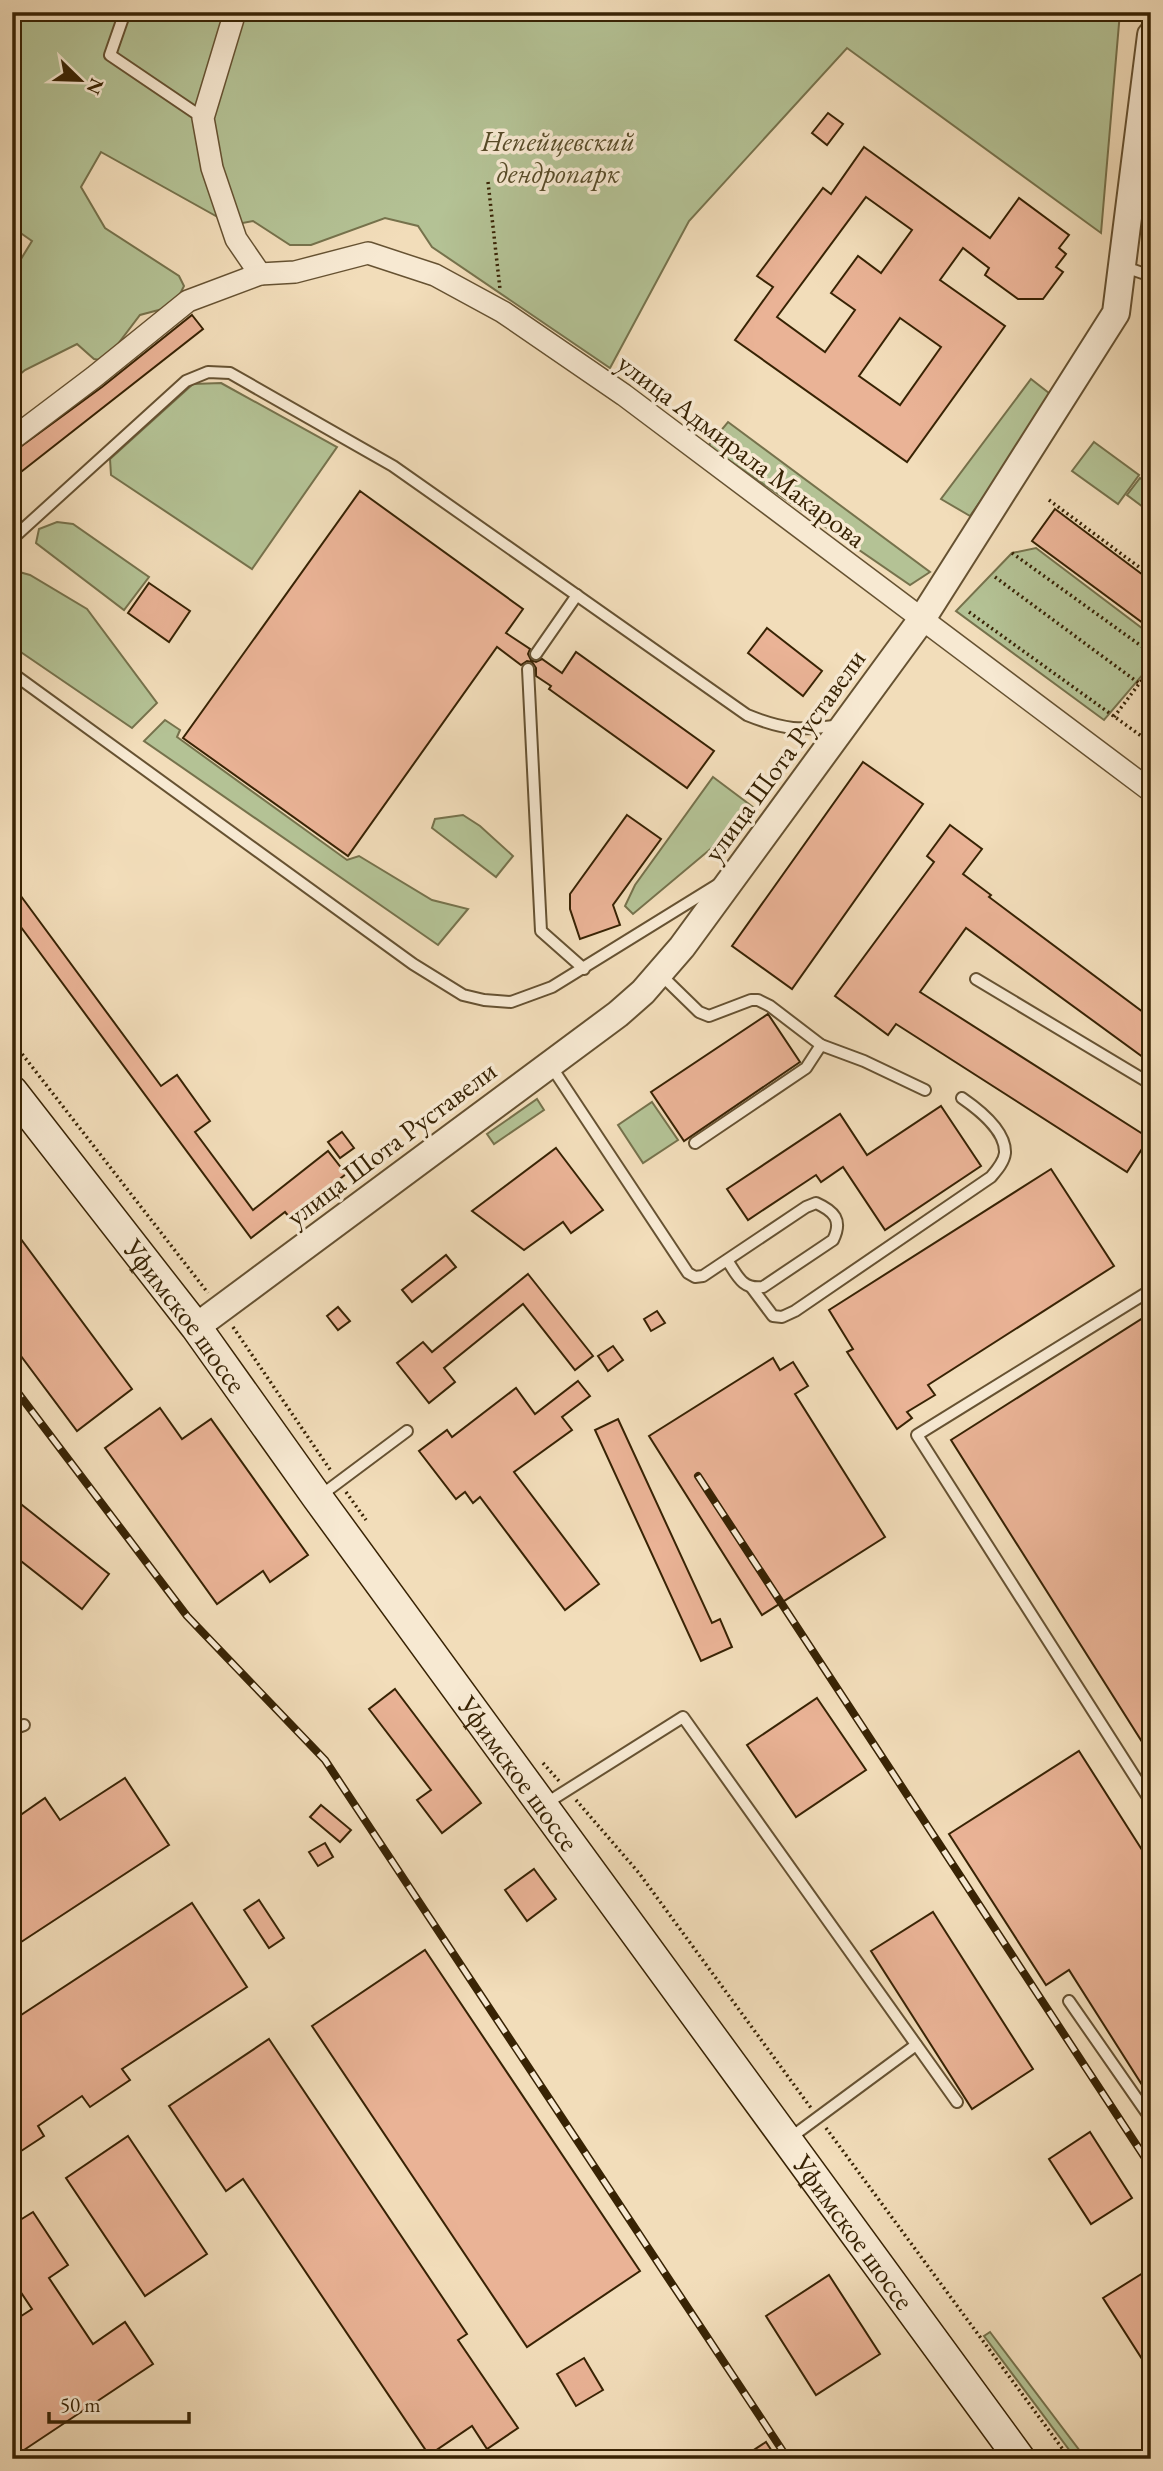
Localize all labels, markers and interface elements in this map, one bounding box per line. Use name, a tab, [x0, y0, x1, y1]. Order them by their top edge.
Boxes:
north arrow	[46, 46, 116, 116]
text: N	[80, 74, 110, 99]
park label: Непейцевский дендропарк	[480, 123, 635, 191]
street label: улица Адмирала Макарова	[610, 345, 874, 556]
street label: улица Шота Руставели	[695, 641, 873, 868]
street label: улица Шота Руставели	[279, 1052, 503, 1234]
street label: Уфимское шоссе	[115, 1231, 255, 1400]
street label: Уфимское шоссе	[449, 1688, 588, 1858]
street label: Уфимское шоссе	[785, 2146, 923, 2317]
scale bar	[49, 2380, 189, 2424]
text: 50 m	[60, 2391, 101, 2418]

